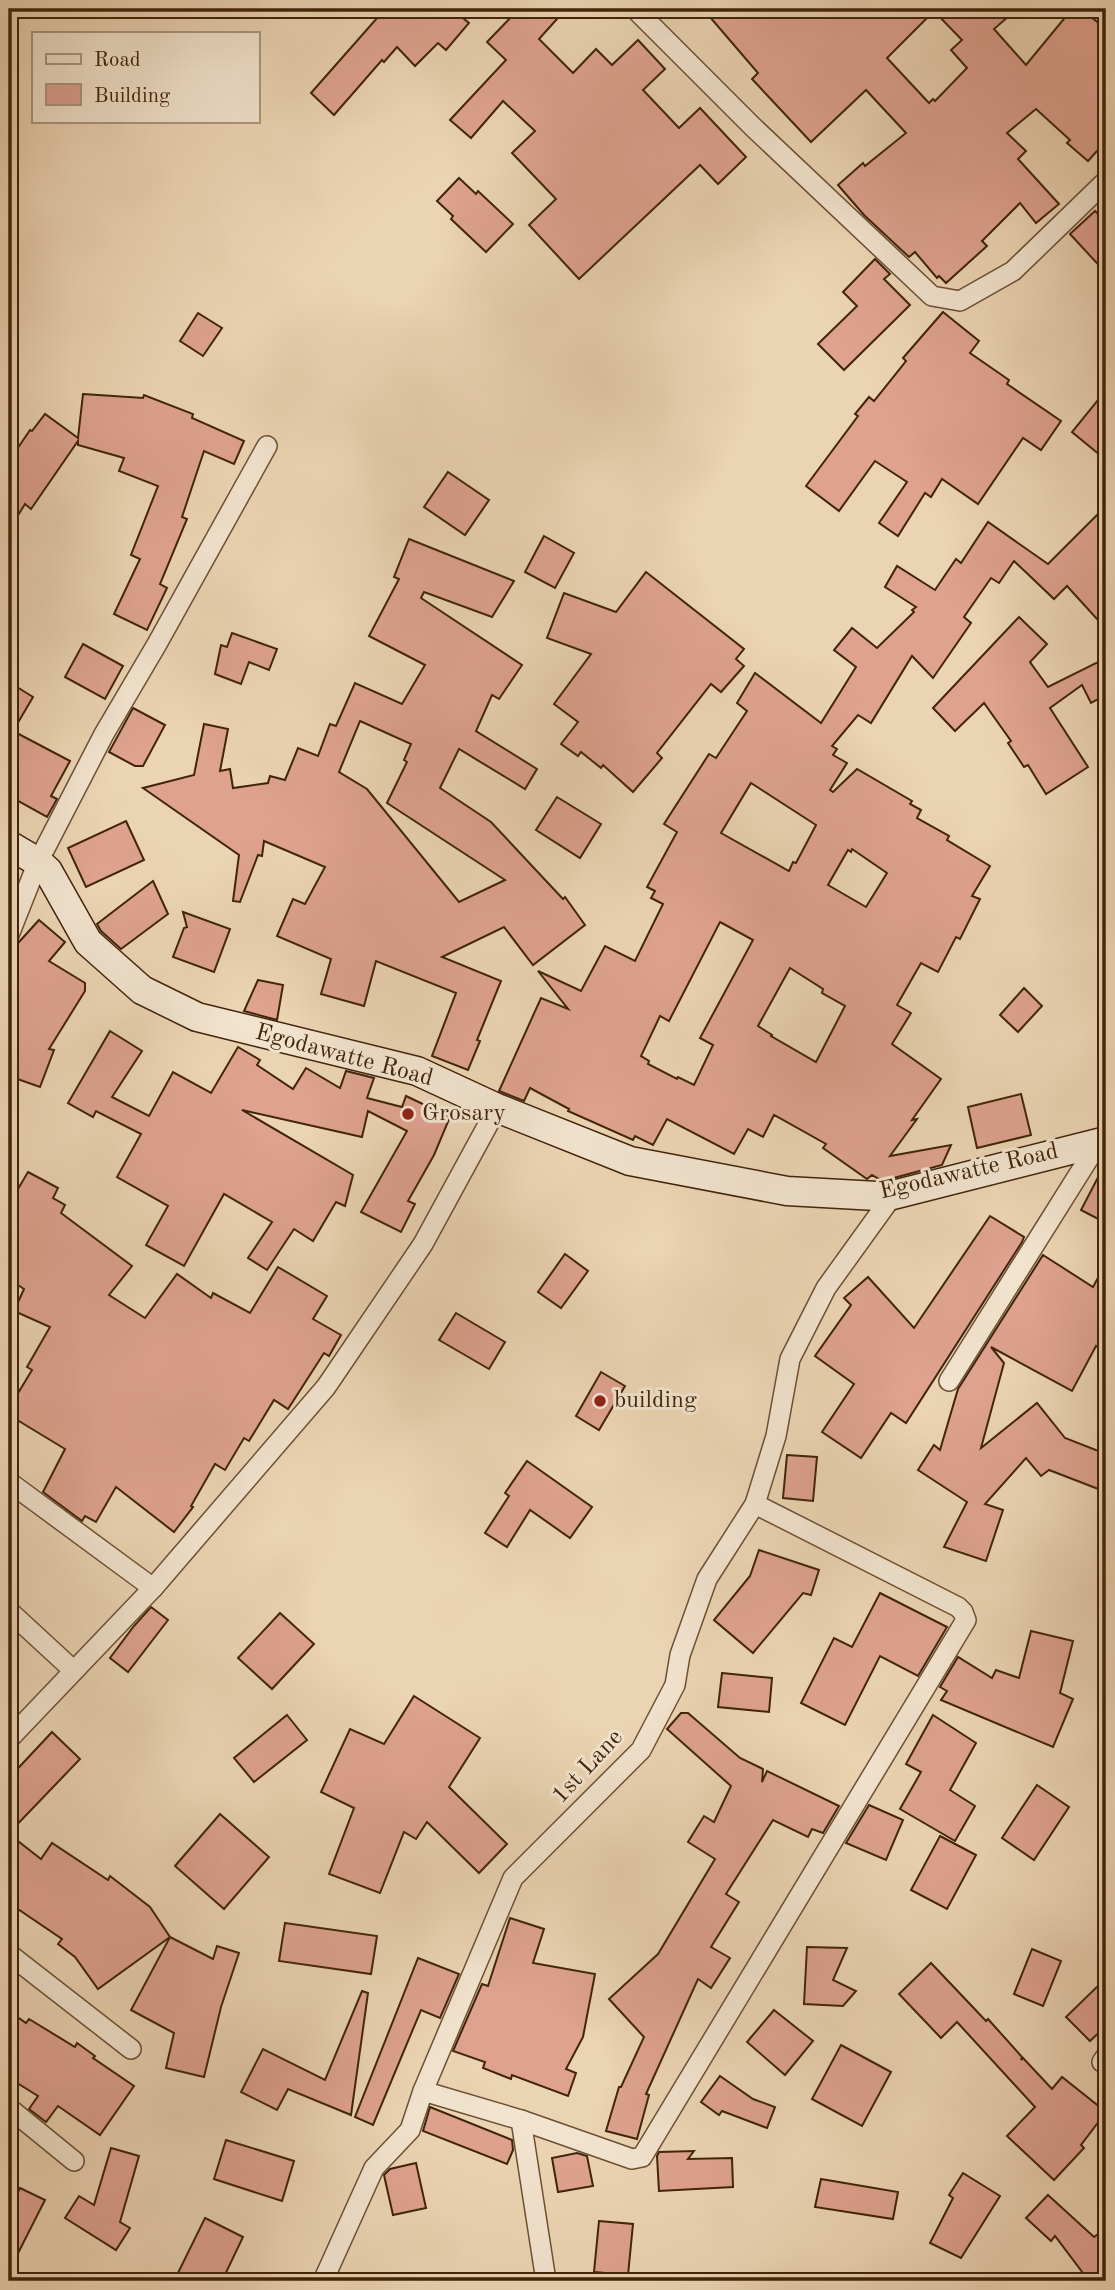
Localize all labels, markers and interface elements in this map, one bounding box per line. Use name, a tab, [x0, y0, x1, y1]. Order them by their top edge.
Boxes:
legend	[32, 32, 259, 122]
text: Road	[94, 50, 141, 71]
text: Building	[94, 86, 171, 107]
street label: Egodawatte Road	[253, 1021, 435, 1091]
place label: Grosary	[422, 1102, 506, 1126]
marker: Grosary	[400, 1106, 416, 1122]
street label: Egodawatte Road	[877, 1140, 1061, 1204]
place label: building	[614, 1389, 697, 1413]
marker: building	[592, 1393, 608, 1409]
street label: 1st Lane	[548, 1725, 628, 1809]

